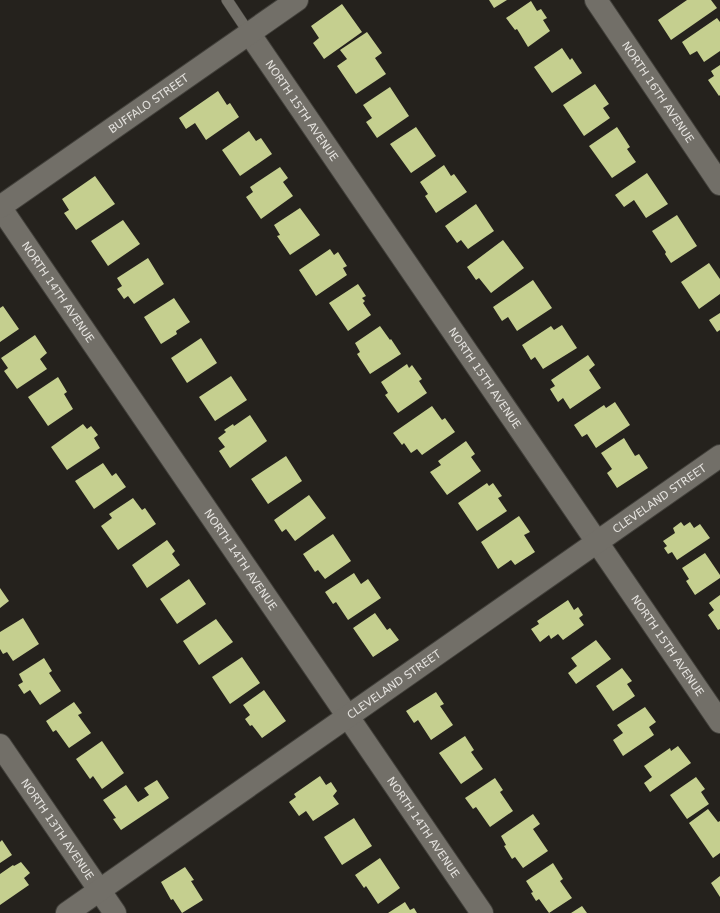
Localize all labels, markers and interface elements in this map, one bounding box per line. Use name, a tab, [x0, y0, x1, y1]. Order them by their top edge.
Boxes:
street label: NORTH 16TH AVENUE	[619, 39, 697, 145]
street label: NORTH 15TH AVENUE	[263, 58, 341, 164]
street label: BUFFALO STREET	[106, 71, 191, 136]
street label: NORTH 14TH AVENUE	[19, 239, 97, 345]
street label: NORTH 15TH AVENUE	[446, 325, 524, 431]
street label: CLEVELAND STREET	[610, 461, 709, 536]
street label: NORTH 14TH AVENUE	[202, 507, 280, 613]
street label: NORTH 15TH AVENUE	[629, 593, 707, 699]
street label: CLEVELAND STREET	[345, 647, 443, 721]
street label: NORTH 14TH AVENUE	[384, 774, 462, 880]
street label: NORTH 13TH AVENUE	[19, 776, 97, 882]

